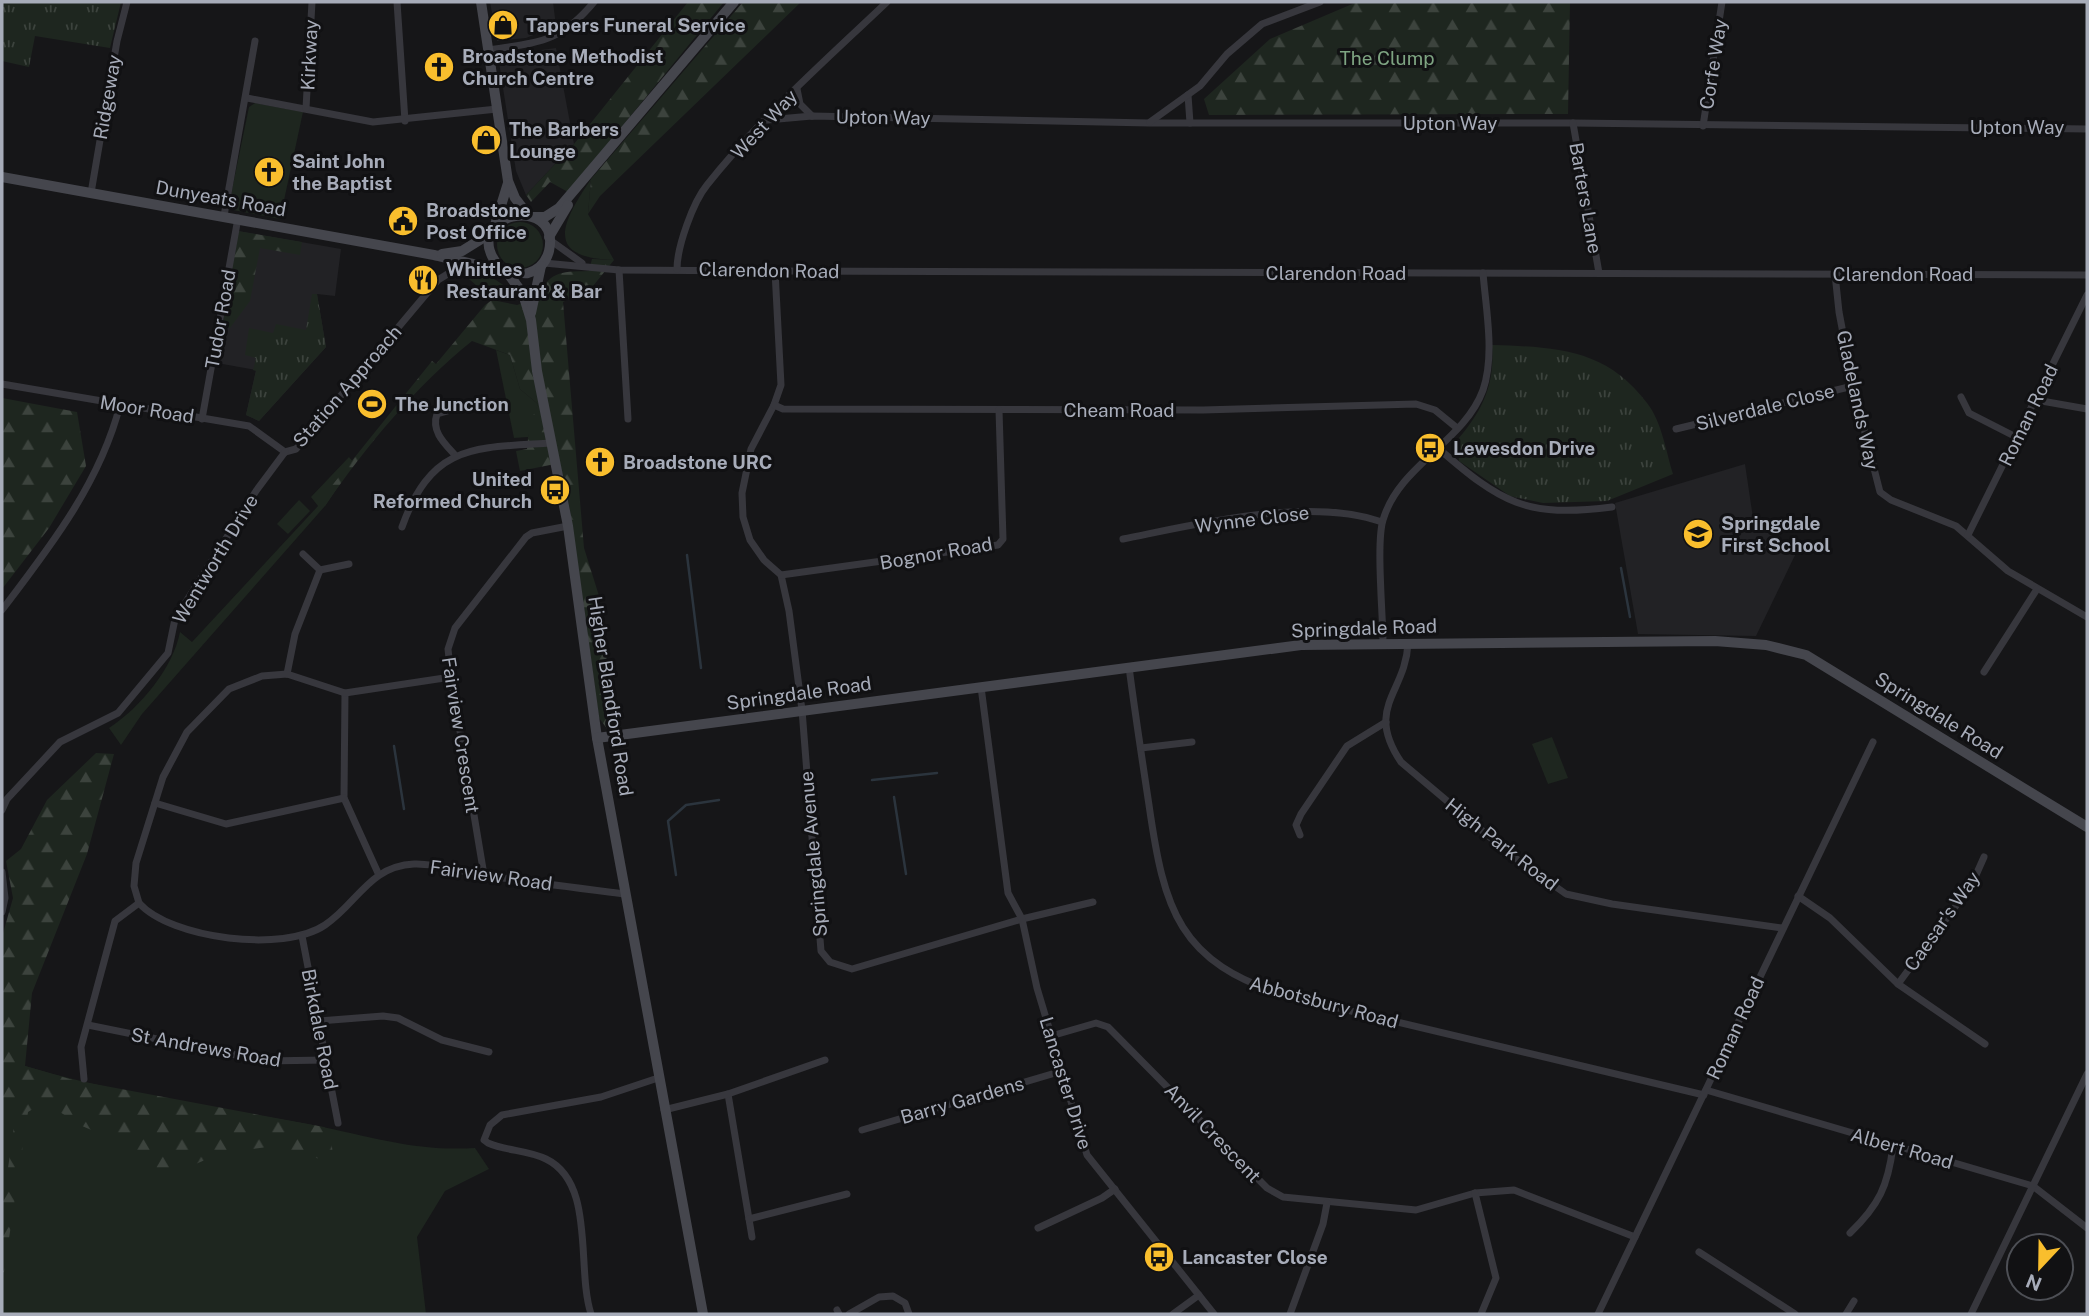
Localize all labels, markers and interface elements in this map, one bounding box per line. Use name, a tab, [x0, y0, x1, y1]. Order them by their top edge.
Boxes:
shop icon: Tappers Funeral Service	[486, 8, 520, 42]
place label: Tappers Funeral Service	[526, 14, 746, 36]
street label: Corfe Way	[1695, 17, 1731, 111]
street label: Kirkway	[296, 19, 322, 91]
place label: Broadstone Methodist Church Centre	[462, 45, 664, 89]
park label: The Clump	[1340, 47, 1434, 69]
church icon: Broadstone Methodist Church Centre	[422, 50, 456, 84]
street label: Ridgeway	[89, 53, 125, 141]
street label: West Way	[726, 85, 802, 163]
street label: Upton Way	[835, 105, 931, 129]
street label: Upton Way	[1403, 112, 1497, 134]
street label: Upton Way	[1970, 116, 2064, 138]
place label: The Barbers Lounge	[509, 118, 619, 162]
shop icon: The Barbers Lounge	[469, 123, 503, 157]
street label: Barters Lane	[1565, 141, 1607, 255]
place label: Saint John the Baptist	[292, 150, 392, 194]
church icon: Saint John the Baptist	[252, 155, 286, 189]
street label: Dunyeats Road	[154, 176, 288, 220]
place label: Broadstone Post Office	[426, 199, 531, 243]
public building icon: Broadstone Post Office	[386, 204, 420, 238]
place label: Whittles Restaurant & Bar	[446, 258, 602, 302]
street label: Clarendon Road	[698, 258, 840, 282]
street label: Clarendon Road	[1266, 262, 1406, 284]
restaurant icon: Whittles Restaurant & Bar	[406, 263, 440, 297]
street label: Clarendon Road	[1833, 263, 1973, 285]
street label: Tudor Road	[200, 268, 240, 370]
street label: Station Approach	[288, 321, 406, 451]
street label: Gladelands Way	[1832, 328, 1884, 472]
street label: Roman Road	[1994, 360, 2062, 470]
street label: Silverdale Close	[1693, 379, 1837, 435]
sports icon: The Junction	[355, 387, 389, 421]
street label: Moor Road	[98, 391, 196, 427]
place label: The Junction	[395, 393, 509, 415]
street label: Cheam Road	[1063, 399, 1175, 421]
bus stop icon: Lewesdon Drive	[1413, 431, 1447, 465]
place label: Lewesdon Drive	[1453, 437, 1595, 459]
church icon: Broadstone URC	[583, 445, 617, 479]
place label: Broadstone URC	[623, 451, 772, 473]
place label: United Reformed Church	[373, 468, 532, 512]
bus stop icon: United Reformed Church	[538, 473, 572, 507]
street label: Wentworth Drive	[168, 490, 262, 628]
street label: Wynne Close	[1194, 501, 1310, 537]
place label: Springdale First School	[1721, 512, 1831, 556]
school or university icon: Springdale First School	[1681, 517, 1715, 551]
street label: Bognor Road	[878, 532, 994, 574]
street label: Higher Blandford Road	[584, 594, 638, 798]
street label: Springdale Road	[1291, 614, 1437, 642]
street label: Fairview Crescent	[438, 655, 484, 815]
street label: Springdale Road	[1871, 667, 2007, 763]
street label: Springdale Road	[725, 672, 873, 714]
street label: Springdale Avenue	[795, 770, 831, 938]
street label: High Park Road	[1441, 793, 1563, 895]
street label: Fairview Road	[428, 856, 554, 894]
street label: Caesar's Way	[1900, 867, 1984, 975]
street label: Birkdale Road	[298, 967, 342, 1091]
street label: Abbotsbury Road	[1247, 972, 1401, 1032]
street label: Roman Road	[1702, 973, 1768, 1083]
street label: Lancaster Drive	[1035, 1014, 1097, 1152]
street label: St Andrews Road	[129, 1023, 283, 1071]
street label: Barry Gardens	[898, 1072, 1026, 1128]
street label: Anvil Crescent	[1160, 1079, 1266, 1187]
street label: Albert Road	[1848, 1123, 1956, 1173]
north arrow	[2005, 1232, 2075, 1302]
bus stop icon: Lancaster Close	[1142, 1240, 1176, 1274]
place label: Lancaster Close	[1182, 1246, 1328, 1268]
text: N	[2023, 1270, 2045, 1296]

